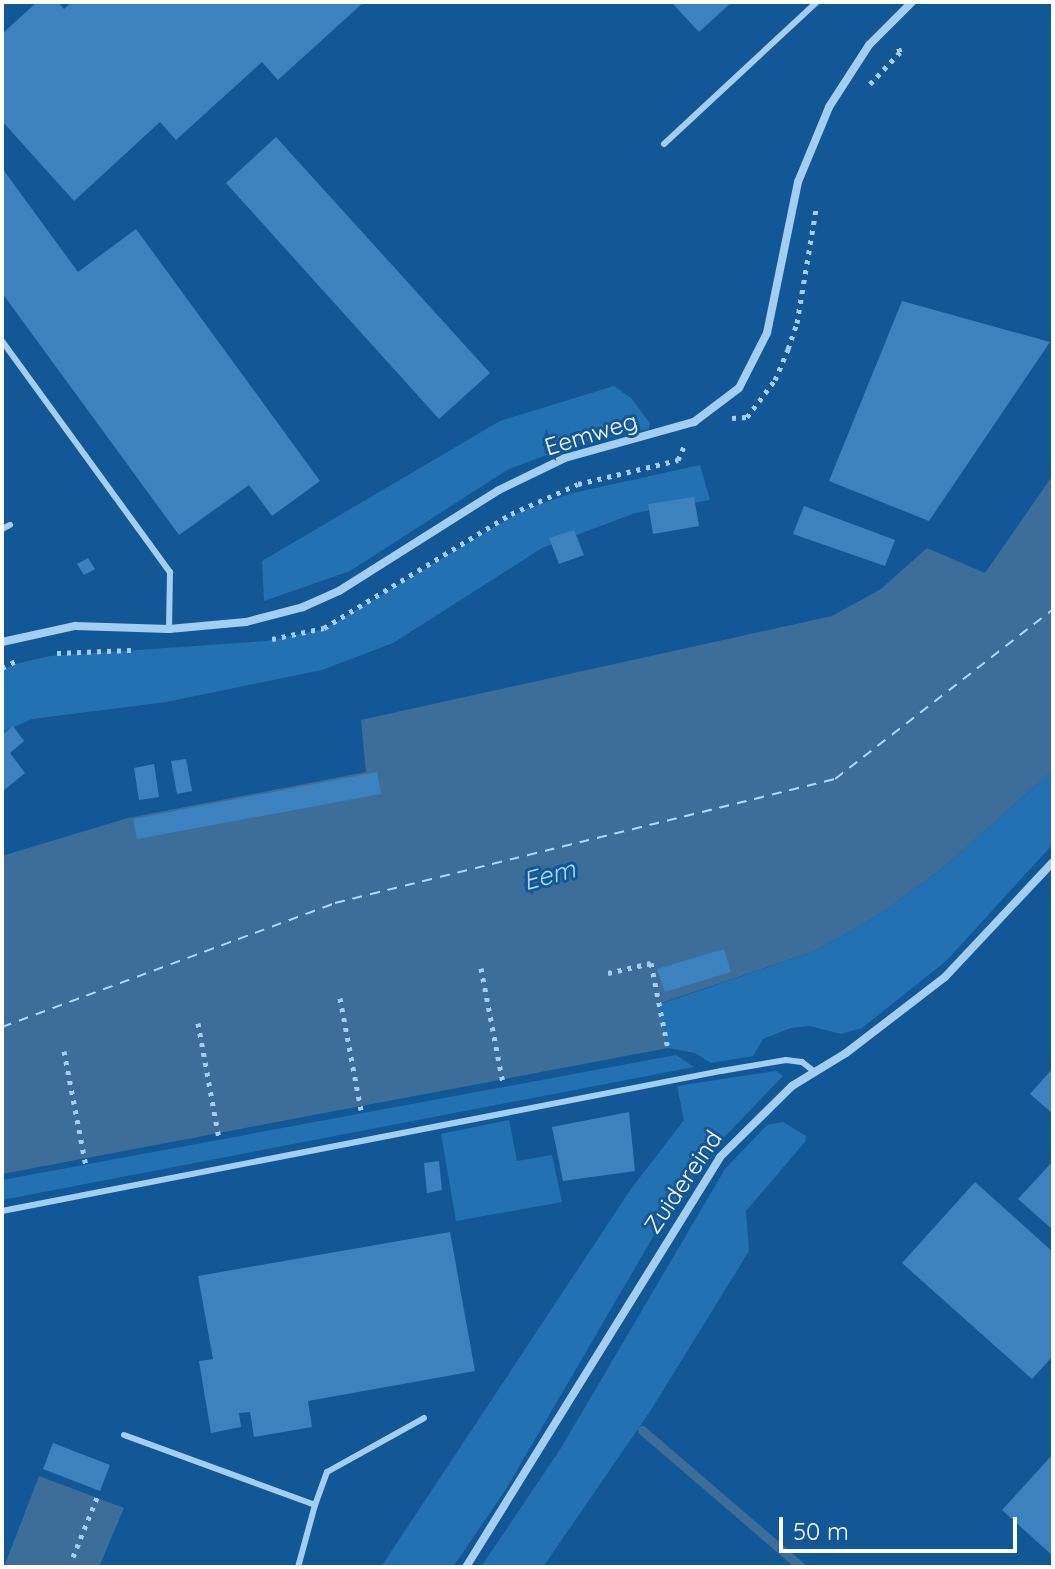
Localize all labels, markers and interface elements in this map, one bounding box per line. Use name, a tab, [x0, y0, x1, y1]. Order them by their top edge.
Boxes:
street label: Eemweg	[541, 406, 641, 462]
water label: Eem	[519, 853, 579, 897]
street label: Zuidereind	[638, 1125, 728, 1239]
scale bar	[783, 1501, 1021, 1551]
text: 50 m	[793, 1516, 849, 1546]

